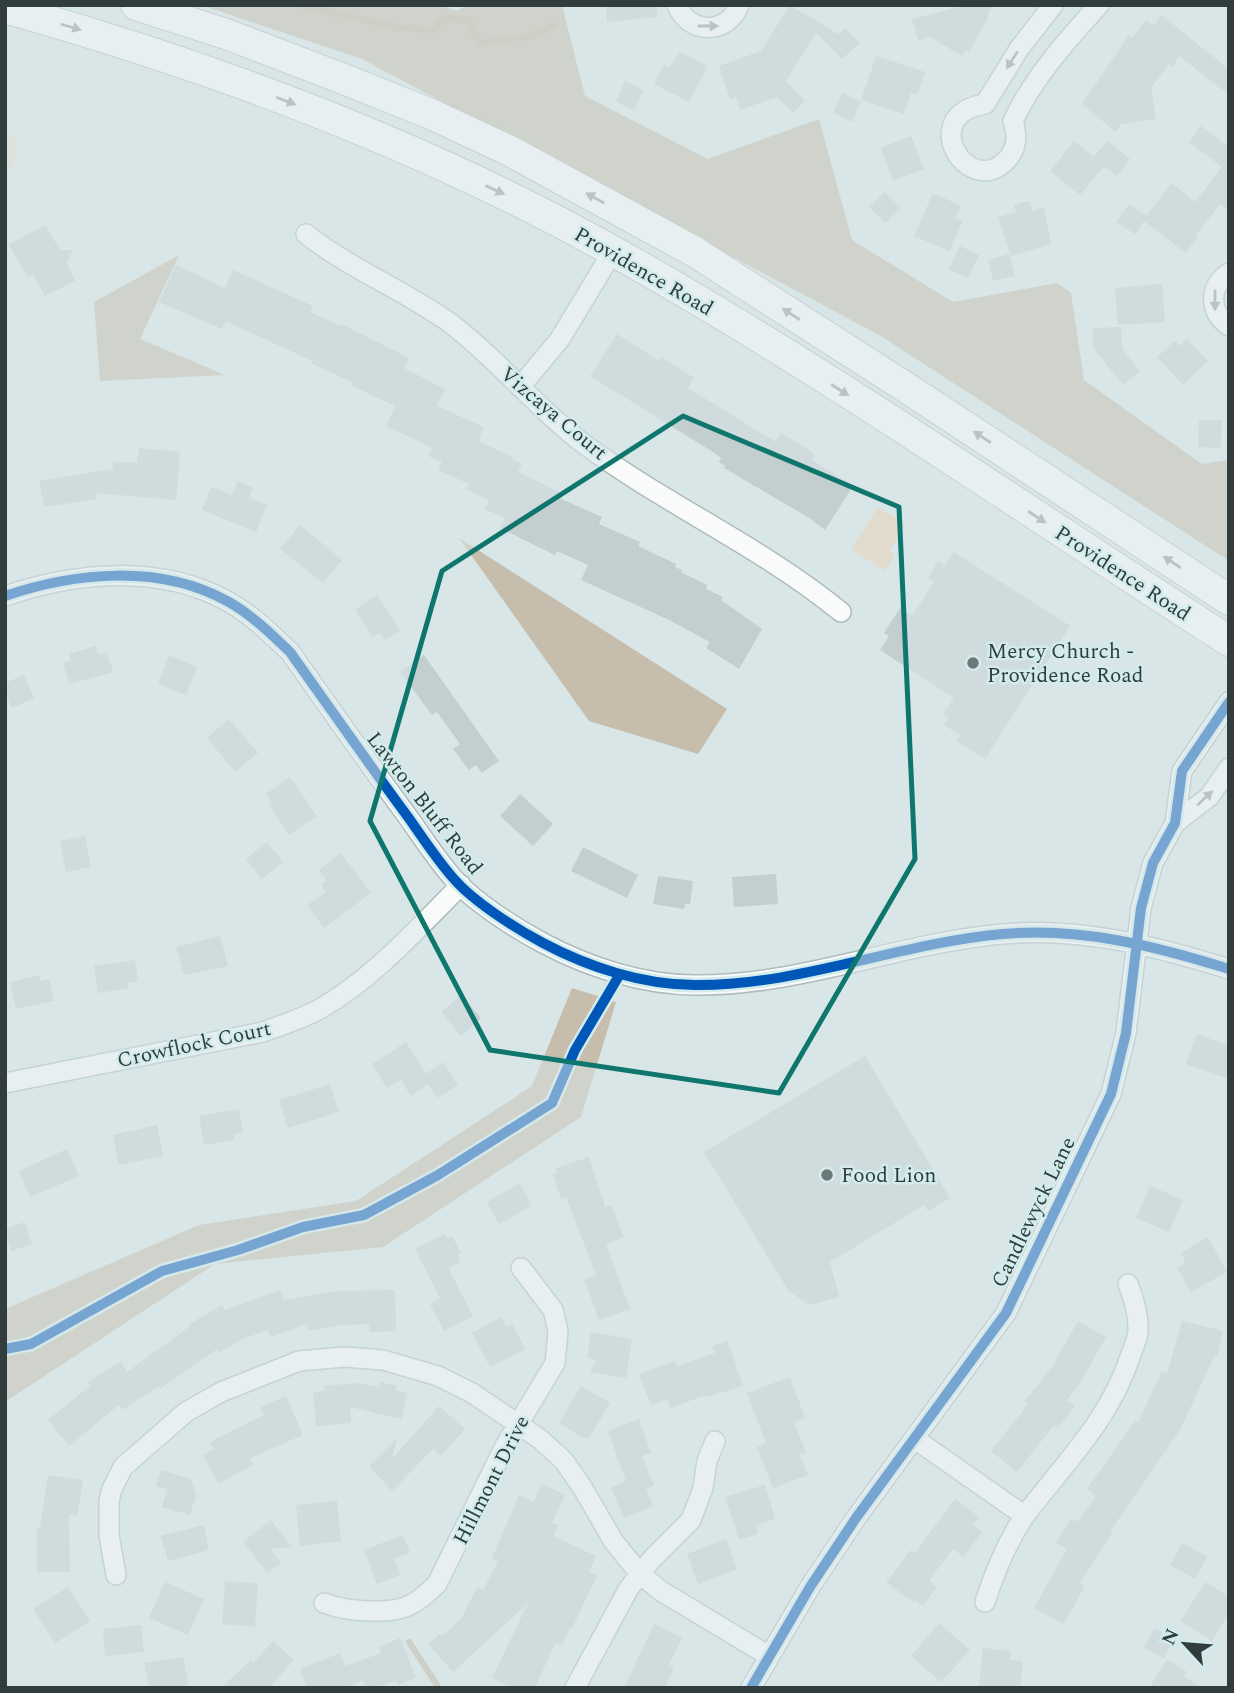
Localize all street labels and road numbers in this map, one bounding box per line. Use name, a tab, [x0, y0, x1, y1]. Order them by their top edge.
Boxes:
street label: Providence Road	[568, 219, 719, 325]
street label: Vizcaya Court	[493, 359, 614, 468]
street label: Providence Road	[1048, 518, 1197, 630]
street label: Lawton Bluff Road	[358, 725, 490, 882]
street label: Crowflock Court	[114, 1013, 274, 1077]
street label: Candlewyck Lane	[983, 1131, 1084, 1293]
street label: Hillmont Drive	[445, 1410, 538, 1551]

